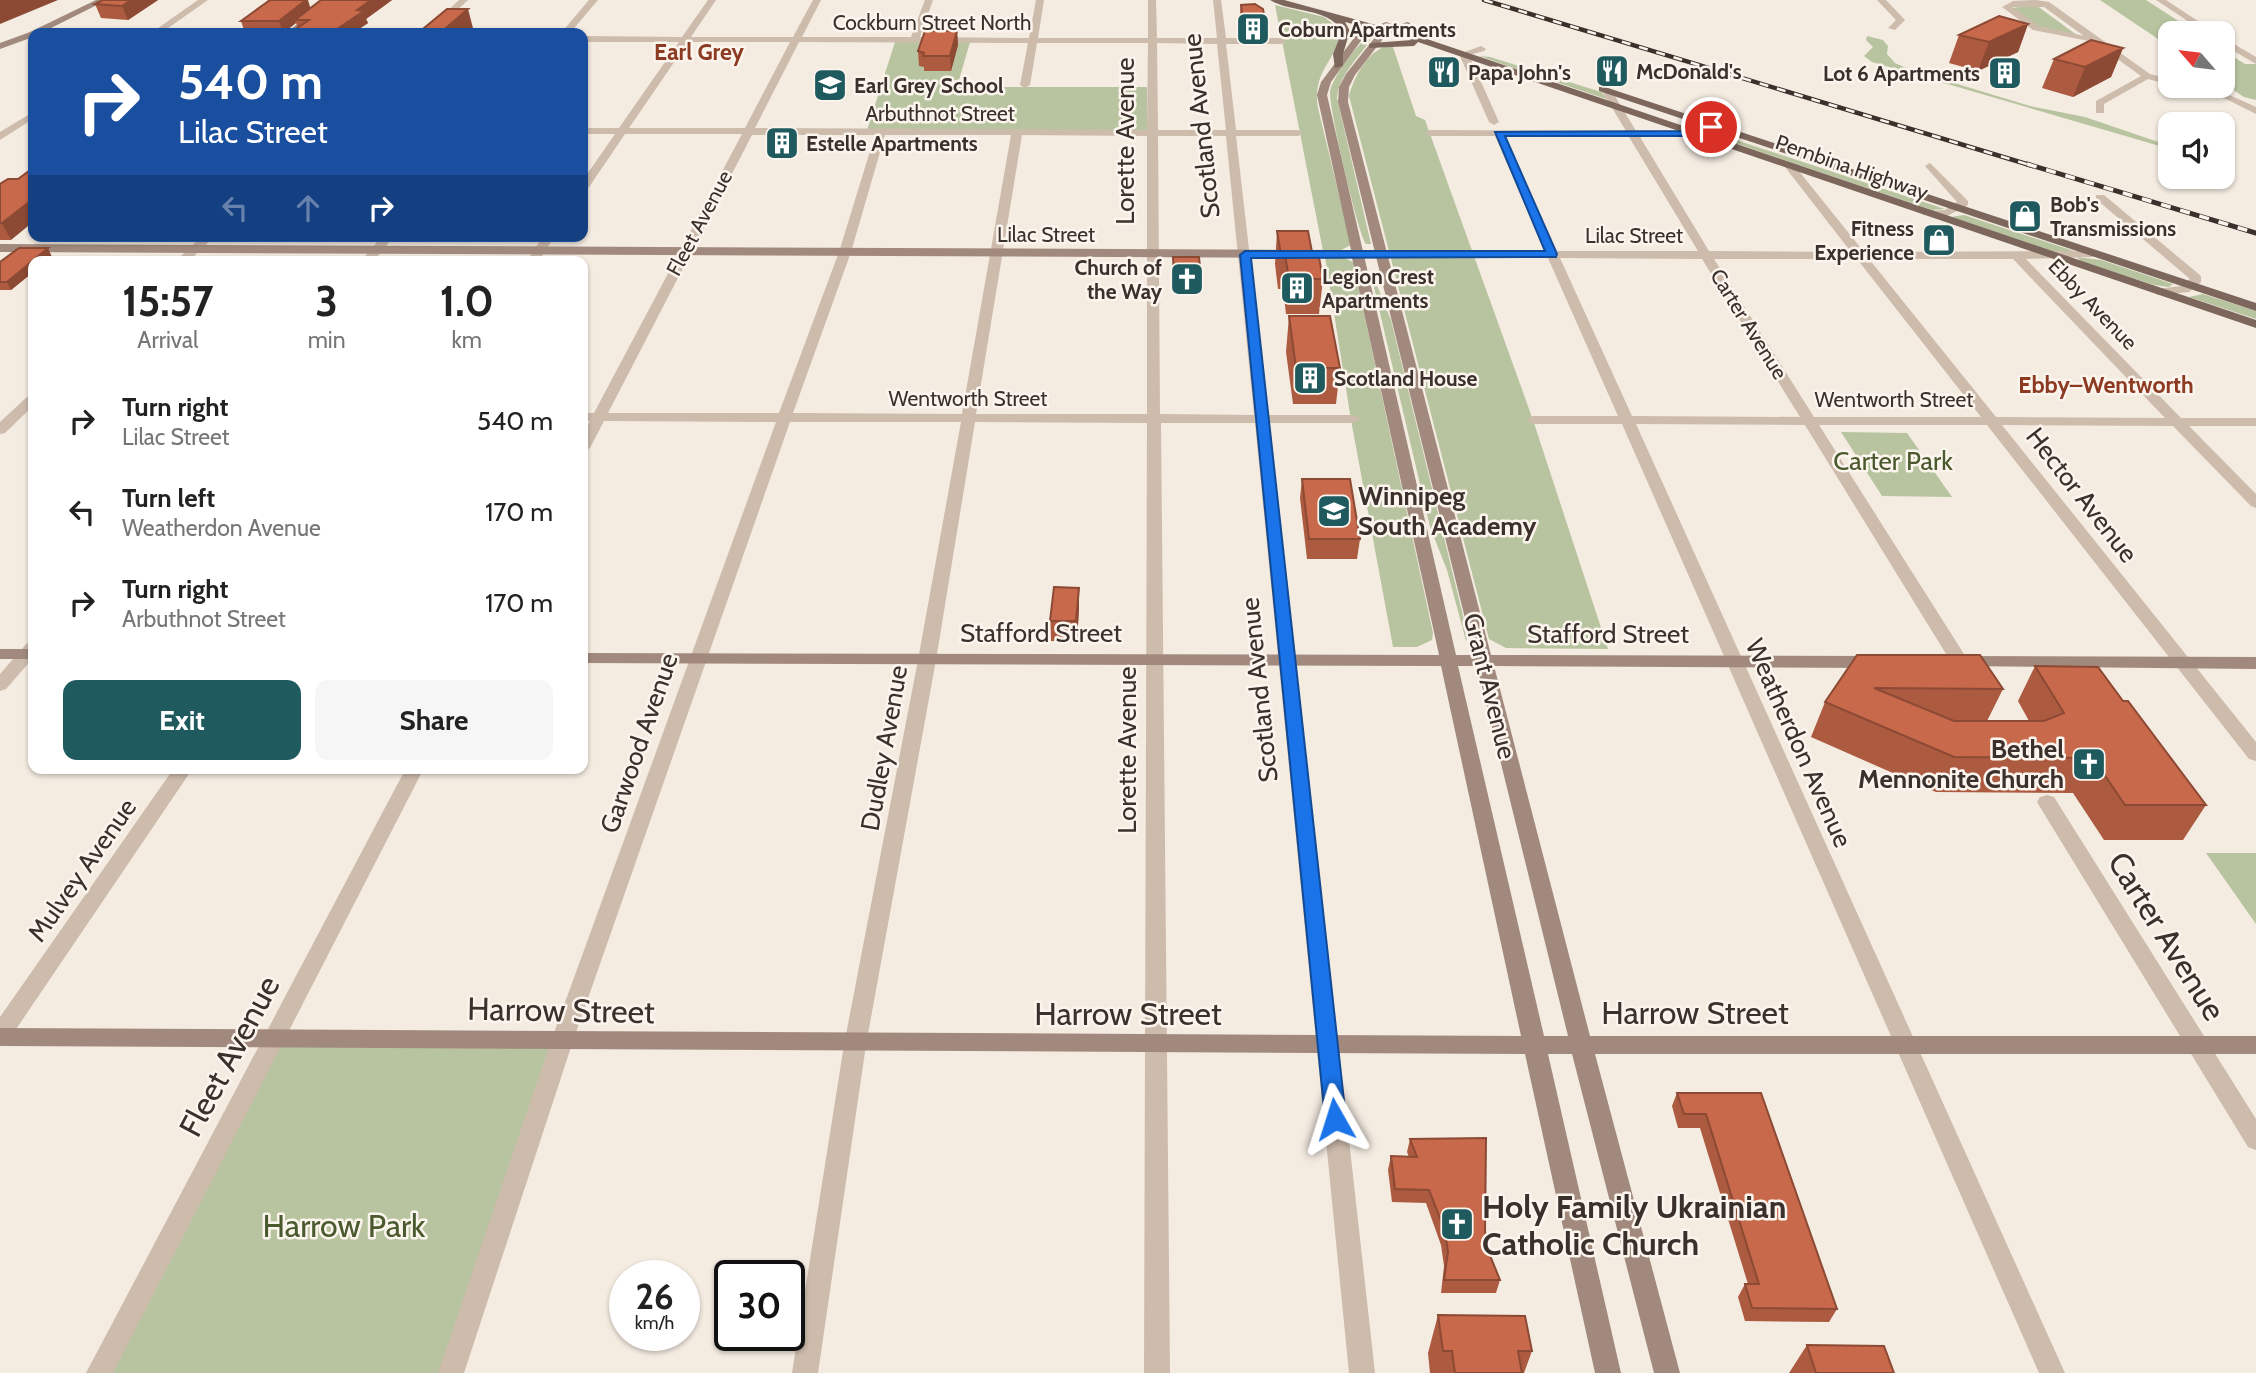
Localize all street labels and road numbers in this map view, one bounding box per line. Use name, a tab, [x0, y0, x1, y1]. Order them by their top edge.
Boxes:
street label: Cockburn Street North	[833, 10, 1031, 35]
street label: Scotland Avenue	[1175, 32, 1227, 220]
street label: Lorette Avenue	[1109, 57, 1141, 225]
street label: Arbuthnot Street	[865, 101, 1015, 126]
street label: Pembina Highway	[1772, 129, 1932, 205]
street label: Fleet Avenue	[661, 166, 737, 280]
street label: Lilac Street	[997, 222, 1095, 247]
street label: Lilac Street	[1585, 223, 1683, 248]
street label: Ebby Avenue	[2043, 253, 2143, 355]
street label: Carter Avenue	[1705, 264, 1793, 384]
street label: Wentworth Street	[889, 386, 1047, 411]
street label: Wentworth Street	[1815, 387, 1973, 412]
street label: Hector Avenue	[2019, 421, 2145, 569]
street label: Scotland Avenue	[1233, 596, 1285, 784]
street label: Grant Avenue	[1456, 610, 1524, 762]
street label: Stafford Street	[960, 617, 1122, 649]
street label: Stafford Street	[1527, 618, 1689, 650]
street label: Weatherdon Avenue	[1739, 634, 1859, 852]
street label: Garwood Avenue	[593, 649, 685, 837]
street label: Dudley Avenue	[854, 663, 914, 833]
street label: Lorette Avenue	[1111, 666, 1143, 834]
street label: Mulvey Avenue	[21, 792, 143, 948]
street label: Carter Avenue	[2100, 845, 2234, 1027]
street label: Fleet Avenue	[170, 969, 288, 1143]
street label: Harrow Street	[467, 989, 655, 1031]
street label: Harrow Street	[1601, 993, 1789, 1032]
street label: Harrow Street	[1034, 994, 1222, 1033]

